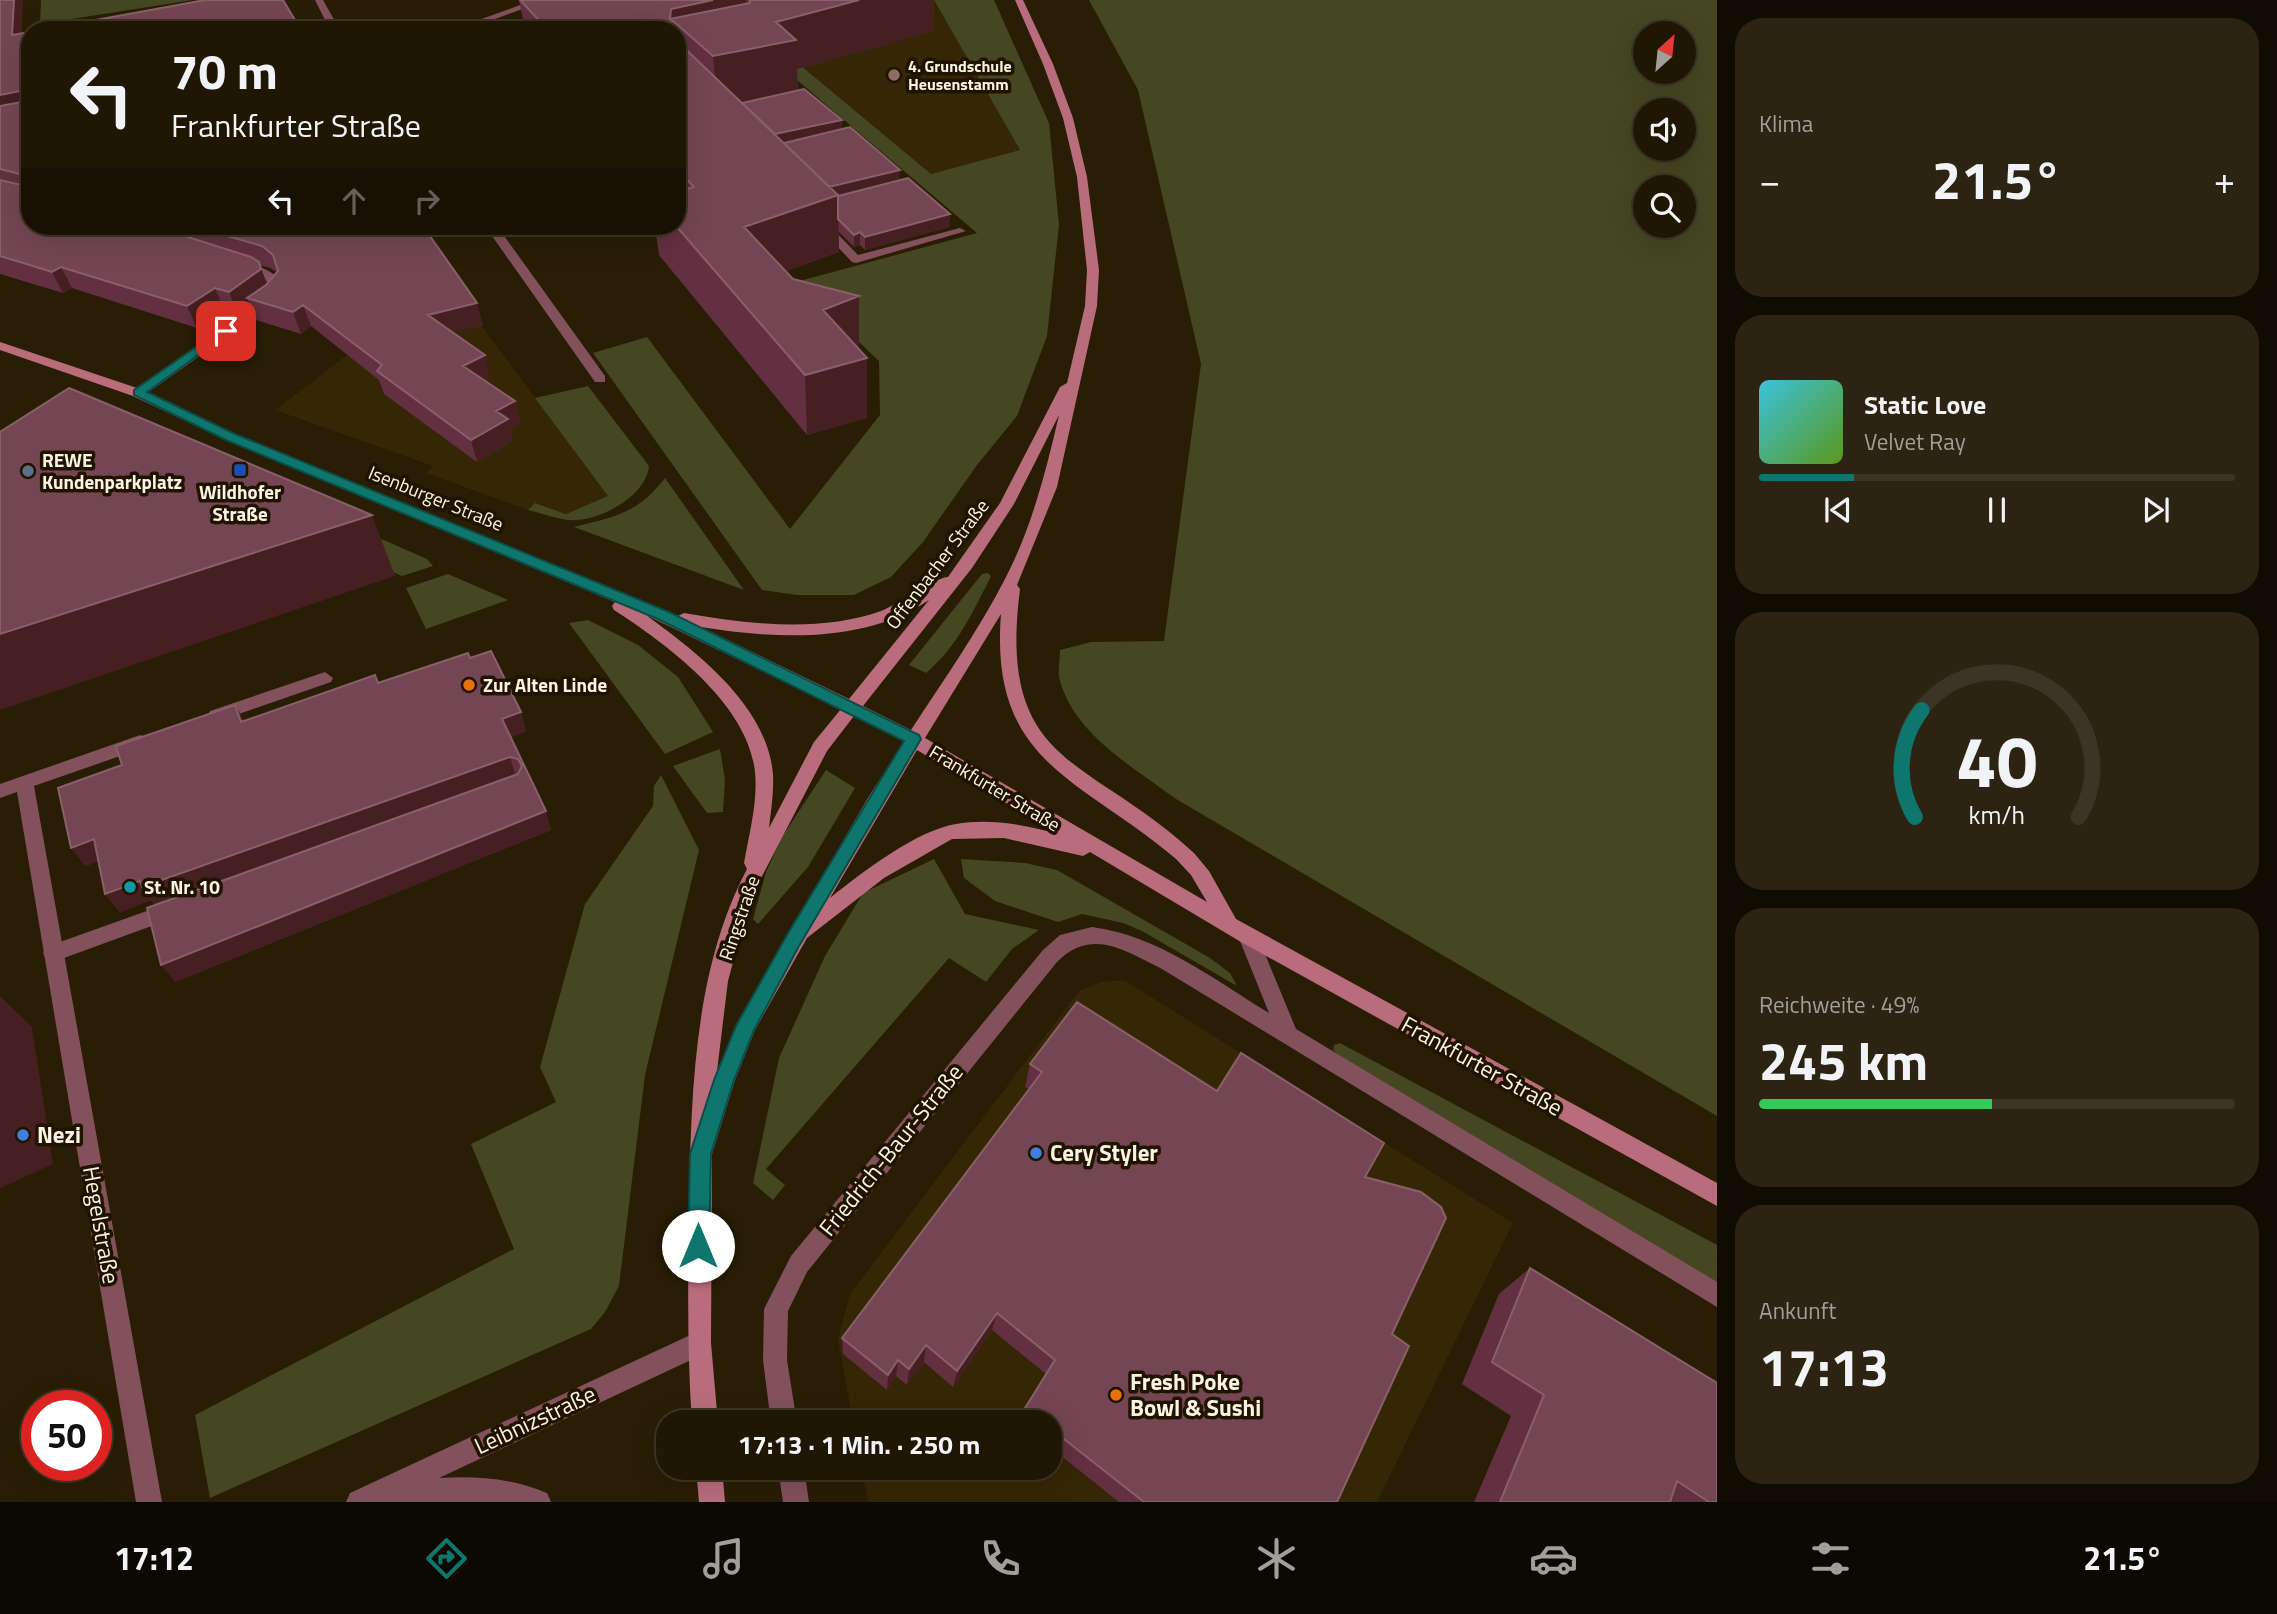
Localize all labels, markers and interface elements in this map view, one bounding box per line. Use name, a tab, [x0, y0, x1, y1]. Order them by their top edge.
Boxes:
north arrow	[1633, 21, 1696, 84]
map controls	[1633, 21, 1696, 238]
text: 70 m	[171, 33, 278, 108]
icon: left	[56, 49, 147, 140]
place label: 4. Grundschule Heusenstamm	[908, 54, 1012, 96]
marker: 4. Grundschule Heusenstamm	[886, 67, 902, 83]
button: sound	[1633, 98, 1696, 161]
text: Frankfurter Straße	[171, 101, 421, 149]
text: Klima	[1759, 106, 1813, 141]
text: 21.5°	[1932, 140, 2062, 219]
text: −	[1759, 151, 1780, 209]
text: +	[2214, 151, 2235, 209]
button: search	[1633, 175, 1696, 238]
icon: left	[262, 182, 300, 220]
icon: ahead	[335, 182, 373, 220]
icon: right	[408, 182, 446, 220]
pin	[196, 301, 256, 361]
icon: arrive	[207, 312, 245, 350]
text: Static Love	[1864, 385, 1986, 424]
text: Velvet Ray	[1864, 424, 1966, 459]
place label: REWE Kundenparkplatz	[42, 445, 182, 496]
street label: Isenburger Straße	[364, 457, 508, 538]
marker: Wildhofer Straße	[232, 462, 248, 478]
marker: REWE Kundenparkplatz	[20, 463, 36, 479]
place label: Wildhofer Straße	[199, 477, 281, 528]
icon: previous	[1819, 491, 1857, 529]
icon: pause	[1978, 491, 2016, 529]
icon: next	[2137, 491, 2175, 529]
street label: Offenbacher Straße	[878, 492, 995, 635]
place label: Zur Alten Linde	[483, 670, 607, 699]
marker: Zur Alten Linde	[461, 677, 477, 693]
text: 40	[1956, 705, 2038, 815]
street label: Frankfurter Straße	[924, 737, 1066, 838]
text: km/h	[1969, 796, 2025, 834]
place label: St. Nr. 10	[144, 872, 220, 901]
street label: Ringstraße	[711, 872, 767, 964]
marker: St. Nr. 10	[122, 879, 138, 895]
text: Reichweite · 49%	[1759, 987, 1919, 1022]
street label: Frankfurter Straße	[1395, 1007, 1569, 1124]
text: 245 km	[1759, 1021, 1928, 1100]
street label: Friedrich-Baur-Straße	[810, 1056, 971, 1243]
place label: Nezi	[37, 1117, 81, 1152]
marker: Nezi	[15, 1127, 31, 1143]
place label: Cery Styler	[1050, 1135, 1158, 1170]
marker: Cery Styler	[1028, 1145, 1044, 1161]
street label: Hegelstraße	[74, 1163, 129, 1286]
position arrow	[661, 1209, 735, 1283]
text: Ankunft	[1759, 1293, 1836, 1328]
text: 17:13	[1759, 1327, 1889, 1406]
place label: Fresh Poke Bowl & Sushi	[1130, 1364, 1261, 1425]
street label: Leibnizstraße	[468, 1376, 601, 1463]
marker: Fresh Poke Bowl & Sushi	[1108, 1387, 1124, 1403]
speed limit sign: 50	[21, 1390, 112, 1481]
text: 17:13 · 1 Min. · 250 m	[738, 1425, 980, 1464]
text: 17:12	[114, 1534, 194, 1582]
icon: directions	[422, 1534, 471, 1583]
icon: music	[699, 1534, 748, 1583]
icon: phone	[976, 1534, 1025, 1583]
icon: climate	[1252, 1534, 1301, 1583]
icon: car	[1529, 1534, 1578, 1583]
icon: filters	[1806, 1534, 1855, 1583]
text: 21.5°	[2083, 1534, 2163, 1582]

